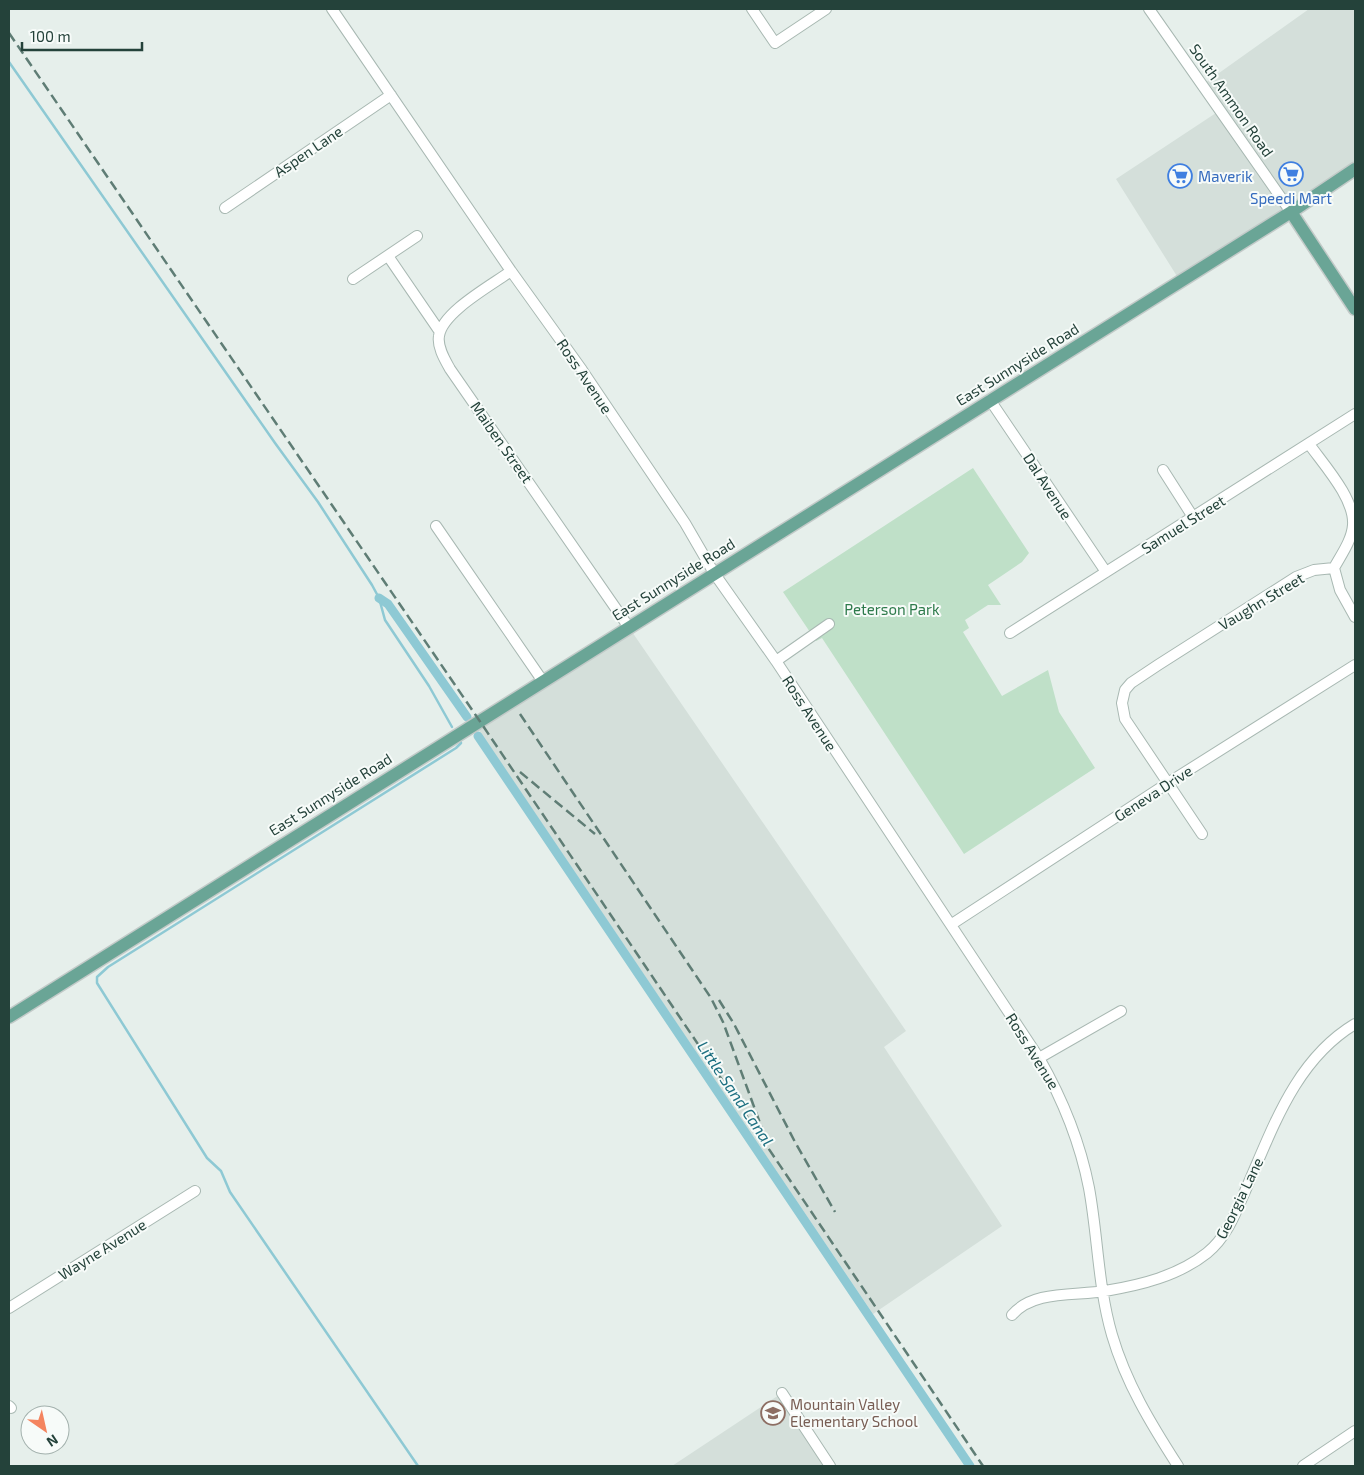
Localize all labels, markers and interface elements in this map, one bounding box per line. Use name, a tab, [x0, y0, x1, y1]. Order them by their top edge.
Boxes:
scale bar	[22, 20, 142, 52]
text: 100 m	[30, 27, 71, 45]
street label: South Ammon Road	[1186, 40, 1278, 160]
street label: Aspen Lane	[270, 122, 346, 180]
supermarket icon: Speedi Mart	[1278, 161, 1304, 187]
supermarket icon: Maverik	[1167, 163, 1193, 189]
place label: Maverik	[1198, 167, 1253, 185]
place label: Speedi Mart	[1250, 189, 1332, 207]
street label: East Sunnyside Road	[952, 319, 1082, 409]
street label: Ross Avenue	[553, 335, 617, 417]
street label: Maiben Street	[467, 398, 537, 486]
street label: Dal Avenue	[1020, 449, 1076, 523]
street label: Samuel Street	[1138, 491, 1229, 557]
street label: East Sunnyside Road	[608, 534, 738, 624]
street label: Vaughn Street	[1215, 568, 1307, 634]
park label: Peterson Park	[844, 600, 940, 618]
street label: Ross Avenue	[779, 672, 841, 754]
street label: East Sunnyside Road	[265, 749, 395, 839]
street label: Geneva Drive	[1111, 761, 1195, 825]
street label: Ross Avenue	[1003, 1010, 1063, 1092]
water label: Little Sand Canal	[694, 1037, 778, 1149]
street label: Georgia Lane	[1212, 1154, 1266, 1242]
street label: Wayne Avenue	[55, 1215, 149, 1283]
place label: Mountain Valley Elementary School	[790, 1395, 918, 1430]
school or university icon: Mountain Valley Elementary School	[760, 1400, 786, 1426]
north arrow	[20, 1405, 70, 1455]
text: N	[44, 1431, 61, 1451]

